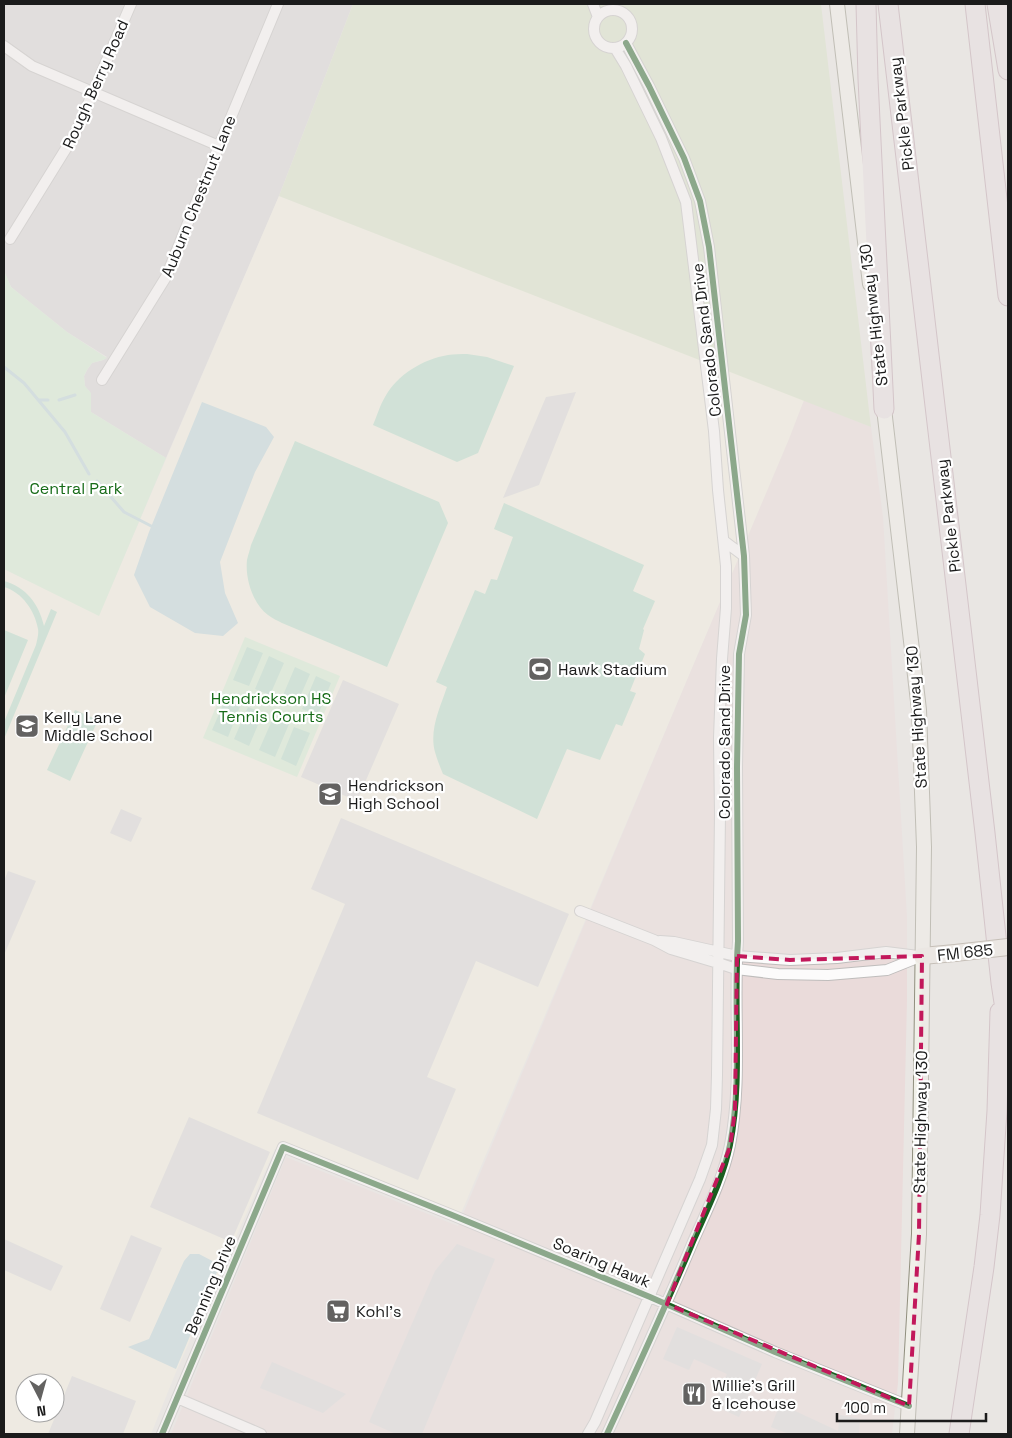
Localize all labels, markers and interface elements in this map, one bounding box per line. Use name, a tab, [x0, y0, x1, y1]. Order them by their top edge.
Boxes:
street label: Rough Berry Road	[58, 16, 133, 152]
street label: Pickle Parkway	[884, 56, 919, 172]
street label: Auburn Chestnut Lane	[156, 112, 241, 280]
street label: State Highway 130	[854, 243, 893, 387]
street label: Colorado Sand Drive	[687, 262, 726, 418]
street label: Pickle Parkway	[931, 458, 966, 574]
park label: Central Park	[30, 478, 123, 499]
street label: State Highway 130	[901, 645, 932, 789]
sports icon: Hawk Stadium	[527, 656, 553, 682]
place label: Hawk Stadium	[558, 659, 667, 680]
street label: Colorado Sand Drive	[714, 665, 735, 819]
park label: Hendrickson HS Tennis Courts	[211, 688, 331, 727]
place label: Kelly Lane Middle School	[44, 707, 153, 746]
school or university icon: Kelly Lane Middle School	[14, 713, 40, 739]
place label: Hendrickson High School	[348, 775, 444, 814]
school or university icon: Hendrickson High School	[317, 781, 343, 807]
street label: FM 685	[936, 939, 994, 966]
street label: State Highway 130	[909, 1050, 932, 1194]
street label: Benning Drive	[180, 1232, 241, 1338]
street label: Soaring Hawk	[550, 1232, 654, 1293]
supermarket icon: Kohl's	[325, 1298, 351, 1324]
place label: Kohl's	[356, 1301, 401, 1322]
north arrow	[15, 1373, 65, 1423]
place label: Willie's Grill & Icehouse	[712, 1375, 796, 1414]
restaurant icon: Willie's Grill & Icehouse	[681, 1381, 707, 1407]
scale bar	[837, 1390, 986, 1422]
text: 100 m	[844, 1398, 886, 1417]
text: N	[36, 1401, 47, 1420]

